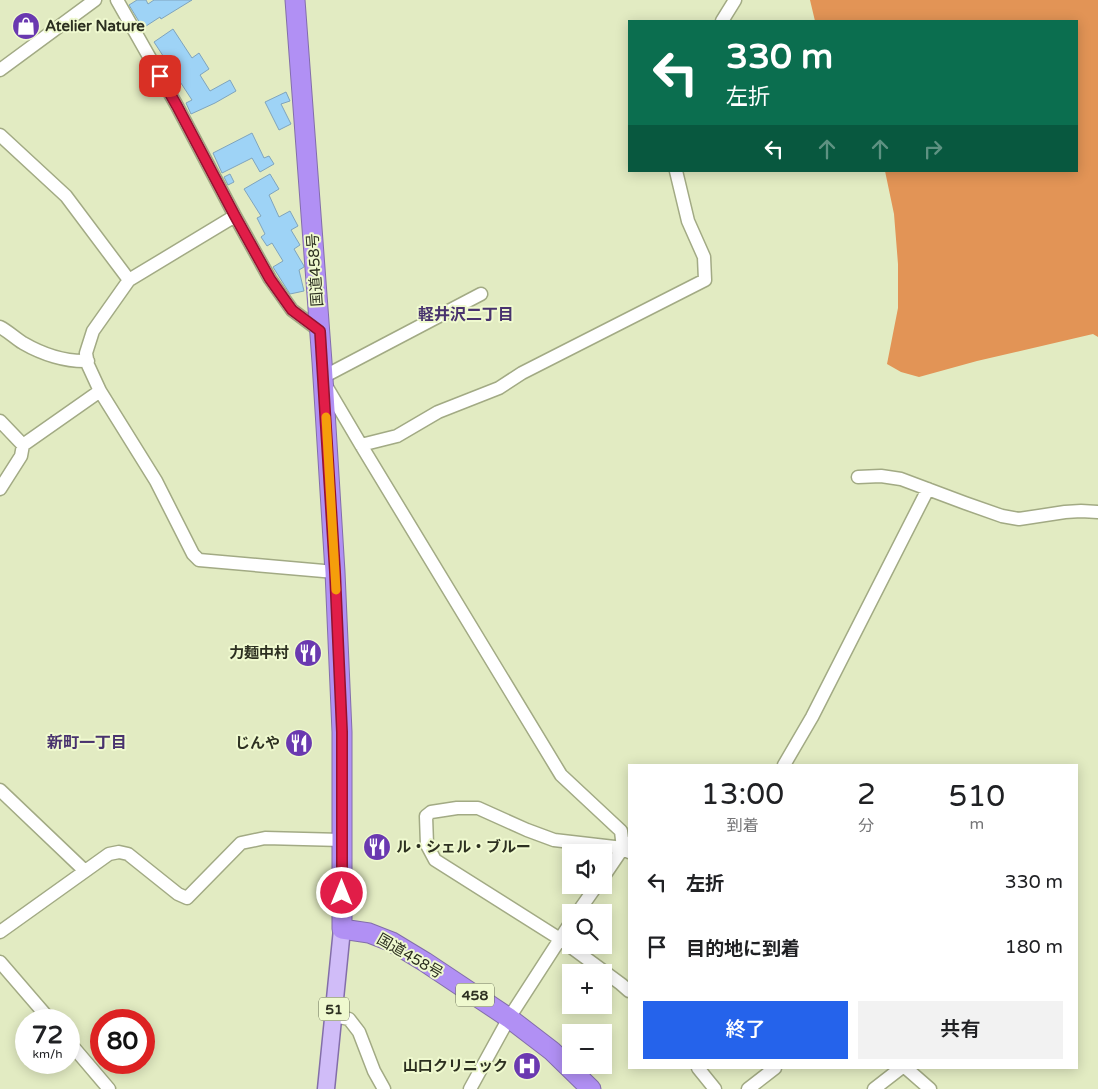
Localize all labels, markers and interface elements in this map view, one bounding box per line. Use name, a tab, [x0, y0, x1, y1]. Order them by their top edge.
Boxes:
shop icon: Atelier Nature	[11, 11, 41, 41]
place label: Atelier Nature	[45, 17, 145, 35]
text: 330 m	[726, 36, 833, 78]
icon: left	[643, 40, 708, 105]
pin	[139, 55, 181, 97]
icon: arrive	[146, 62, 174, 90]
text: 左折	[726, 84, 770, 110]
icon: left	[760, 135, 788, 163]
icon: ahead	[813, 135, 841, 163]
icon: ahead	[866, 135, 894, 163]
icon: right	[919, 135, 947, 163]
street label: 国道458号	[303, 233, 327, 307]
district label: 軽井沢二丁目	[418, 305, 514, 325]
restaurant icon: 力麺中村	[293, 638, 323, 668]
place label: 力麺中村	[229, 644, 289, 662]
restaurant icon: じんや	[284, 728, 314, 758]
district label: 新町一丁目	[47, 733, 127, 753]
place label: じんや	[235, 734, 280, 752]
text: 13:00	[701, 776, 784, 813]
text: 2	[857, 776, 876, 813]
text: 510	[949, 778, 1005, 815]
text: m	[970, 814, 984, 834]
text: 到着	[726, 816, 758, 836]
text: 分	[858, 816, 874, 836]
restaurant icon: ル・シェル・ブルー	[362, 832, 392, 862]
place label: ル・シェル・ブルー	[396, 838, 531, 856]
map controls	[562, 844, 612, 1074]
button: sound	[562, 844, 612, 894]
position arrow	[315, 866, 367, 918]
icon: left	[643, 868, 671, 896]
text: 330 m	[1005, 871, 1063, 893]
text: 左折	[686, 873, 724, 895]
button: search	[562, 904, 612, 954]
street label: 国道458号	[374, 930, 446, 982]
icon: arrive	[643, 933, 671, 961]
text: 180 m	[1005, 936, 1063, 958]
text: 目的地に到着	[686, 938, 800, 960]
button: +	[562, 964, 612, 1014]
road number: 458	[456, 984, 494, 1006]
road number: 51	[319, 998, 349, 1021]
button: 終了	[643, 1001, 848, 1059]
button: 共有	[858, 1001, 1063, 1059]
speed limit sign: 80	[90, 1009, 155, 1074]
text: 72	[32, 1020, 63, 1050]
button: −	[562, 1024, 612, 1074]
text: km/h	[32, 1047, 63, 1061]
hospital icon: 山口クリニック	[512, 1051, 542, 1081]
place label: 山口クリニック	[403, 1057, 508, 1075]

